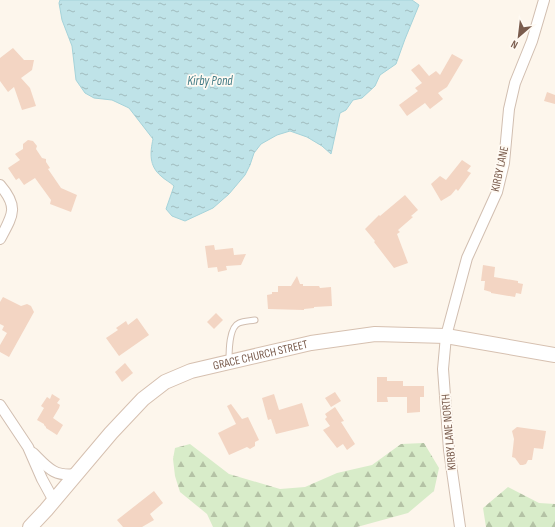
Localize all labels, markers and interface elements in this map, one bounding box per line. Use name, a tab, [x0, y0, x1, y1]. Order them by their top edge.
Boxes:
north arrow	[499, 16, 539, 56]
text: N	[509, 37, 520, 52]
water label: Kirby Pond	[187, 73, 233, 89]
street label: KIRBY LANE	[488, 145, 512, 193]
street label: GRACE CHURCH STREET	[212, 337, 309, 373]
street label: KIRBY LANE NORTH	[438, 393, 460, 471]

